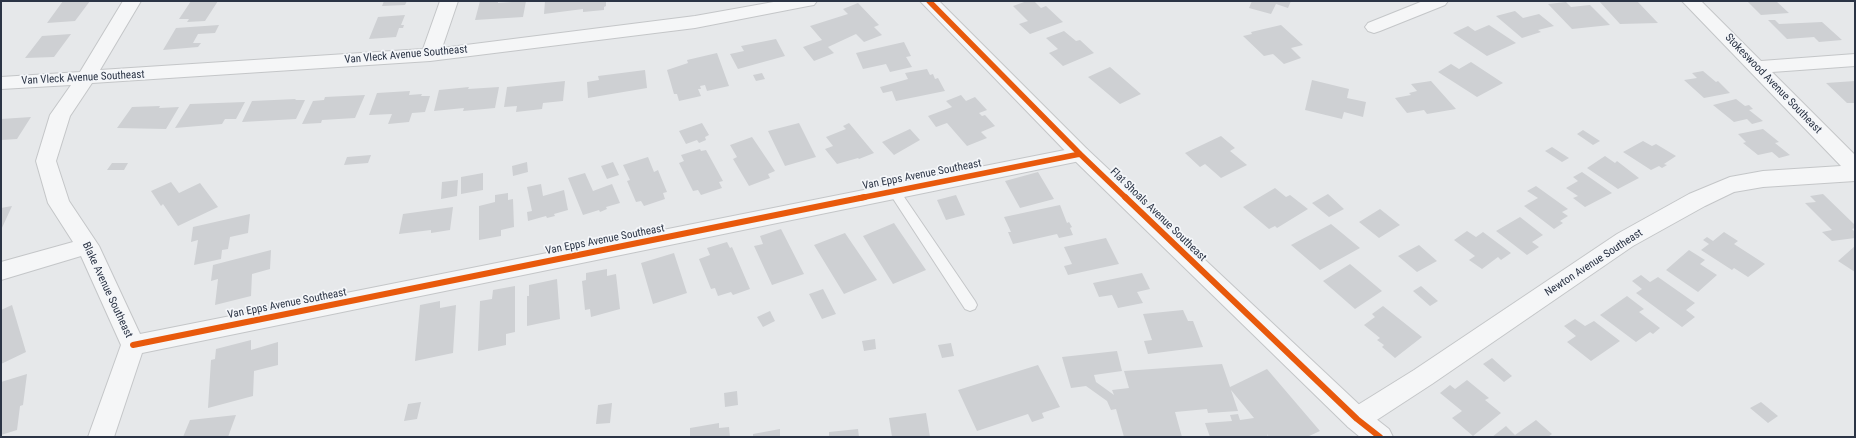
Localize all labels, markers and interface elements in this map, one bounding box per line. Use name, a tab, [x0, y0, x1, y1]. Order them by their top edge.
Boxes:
street label: Stokeswood Avenue Southeast	[1722, 31, 1824, 137]
street label: Van Vleck Avenue Southeast	[344, 43, 468, 67]
street label: Van Vleck Avenue Southeast	[21, 68, 145, 88]
street label: Van Epps Avenue Southeast	[861, 157, 983, 193]
street label: Flat Shoals Avenue Southeast	[1107, 166, 1209, 264]
street label: Van Epps Avenue Southeast	[544, 222, 666, 258]
street label: Newton Avenue Southeast	[1543, 227, 1645, 299]
street label: Blake Avenue Southeast	[79, 240, 135, 340]
street label: Van Epps Avenue Southeast	[226, 286, 348, 322]

